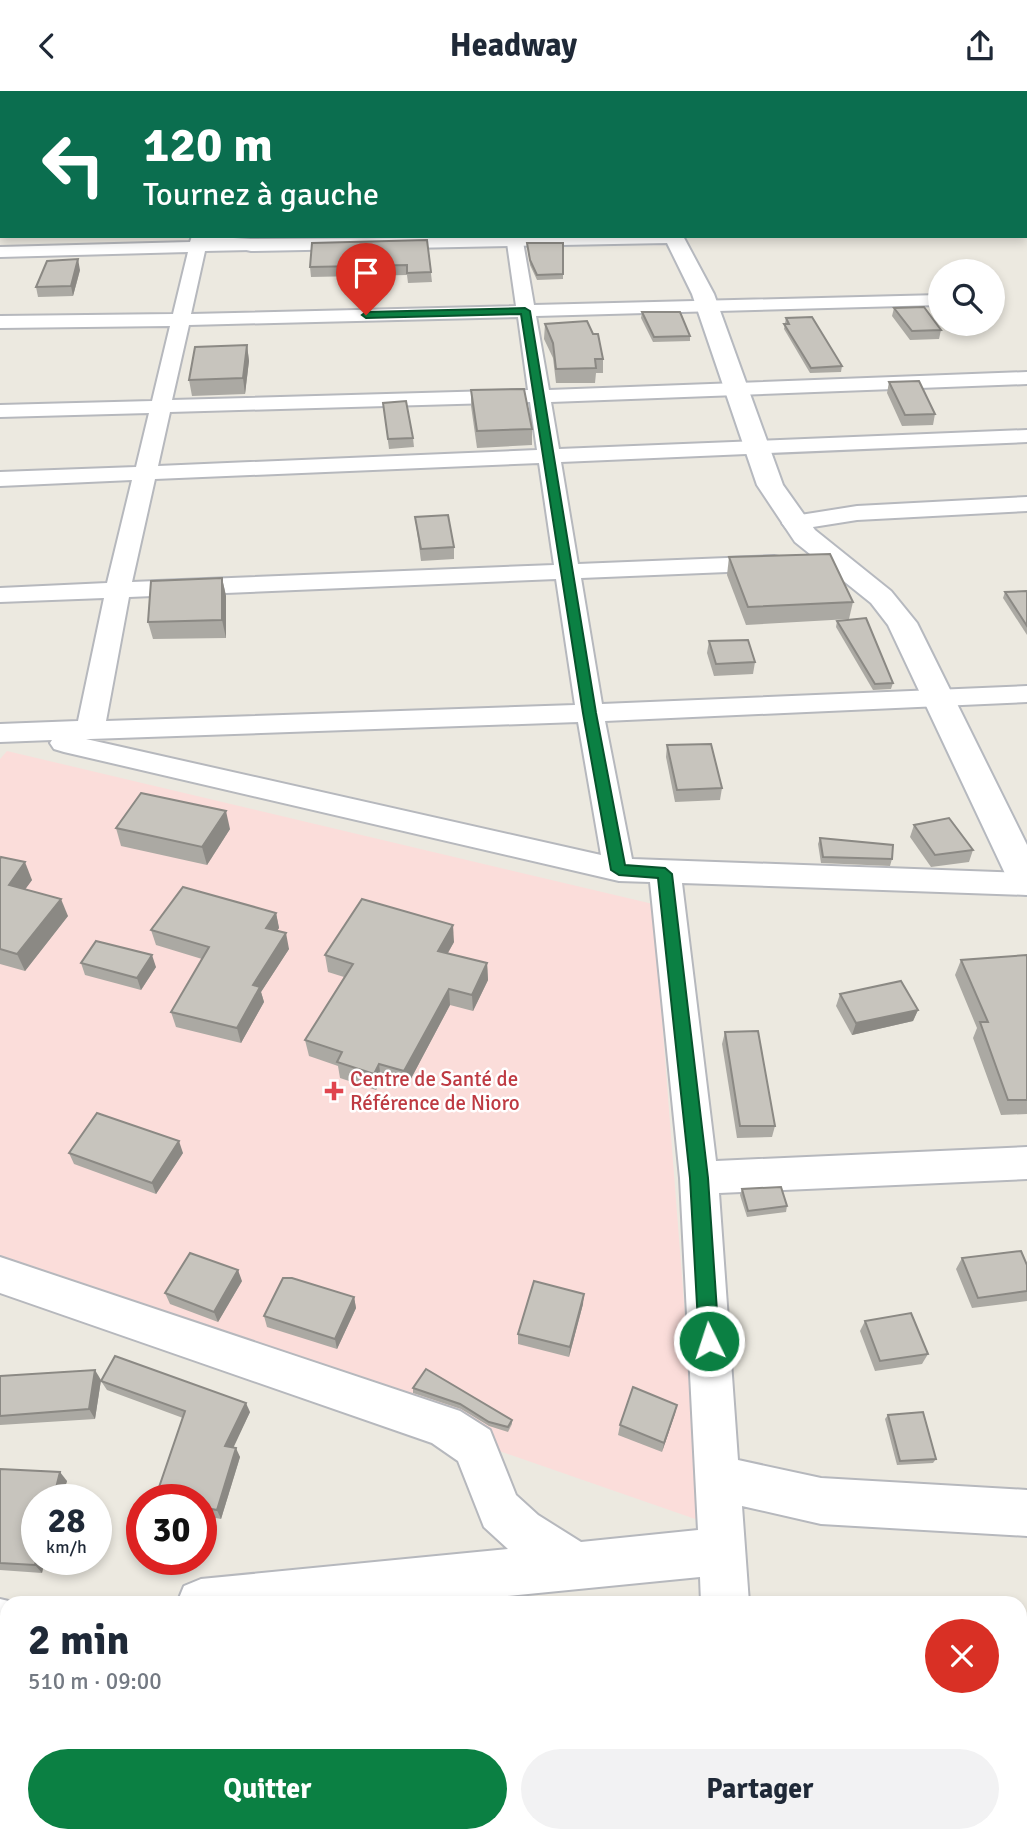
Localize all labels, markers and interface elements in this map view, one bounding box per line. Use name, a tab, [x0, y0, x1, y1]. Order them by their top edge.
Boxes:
text: Headway	[450, 26, 577, 65]
icon: back	[28, 27, 66, 65]
icon: share	[961, 27, 999, 65]
text: 120 m	[143, 115, 273, 175]
icon: left	[28, 119, 119, 210]
text: Tournez à gauche	[143, 175, 379, 214]
pin	[336, 243, 396, 315]
icon: arrive	[347, 254, 385, 292]
map controls	[928, 259, 1005, 336]
button: search	[928, 259, 1005, 336]
place label: Centre de Santé de Référence de Nioro	[350, 1066, 520, 1116]
marker: Centre de Santé de Référence de Nioro	[324, 1081, 344, 1101]
position arrow	[672, 1304, 746, 1378]
speed limit sign: 30	[126, 1484, 217, 1575]
text: 28	[48, 1499, 85, 1542]
text: km/h	[46, 1536, 87, 1558]
text: 2 min	[28, 1615, 129, 1666]
button: close	[925, 1619, 999, 1693]
text: 510 m · 09:00	[28, 1667, 162, 1696]
button: Quitter	[28, 1749, 507, 1829]
button: Partager	[521, 1749, 999, 1829]

